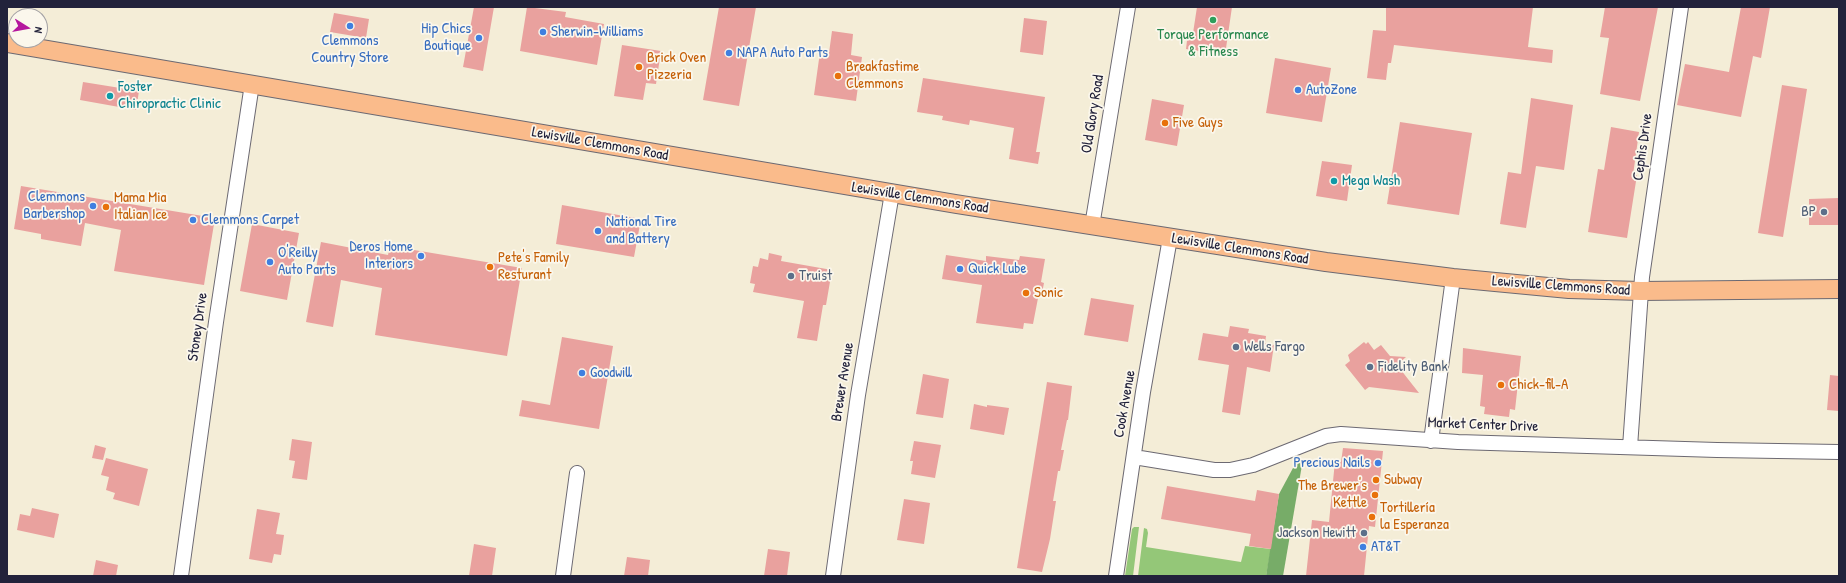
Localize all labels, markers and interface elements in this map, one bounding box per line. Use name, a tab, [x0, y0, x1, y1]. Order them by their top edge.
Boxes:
north arrow	[8, 8, 48, 48]
marker: Torque Performance & Fitness	[1208, 15, 1218, 25]
place label: Hip Chics Boutique	[421, 20, 471, 55]
marker: Clemmons Country Store	[345, 21, 355, 31]
place label: Sherwin-Williams	[551, 23, 643, 41]
text: N	[31, 26, 46, 34]
place label: Torque Performance & Fitness	[1157, 26, 1269, 61]
marker: Sherwin-Williams	[538, 27, 548, 37]
place label: Clemmons Country Store	[311, 32, 389, 67]
marker: Hip Chics Boutique	[474, 33, 484, 43]
place label: NAPA Auto Parts	[737, 44, 828, 62]
marker: NAPA Auto Parts	[724, 48, 734, 58]
place label: Brick Oven Pizzeria	[647, 49, 706, 84]
place label: Breakfastime Clemmons	[846, 58, 919, 93]
marker: Brick Oven Pizzeria	[634, 62, 644, 72]
marker: Breakfastime Clemmons	[833, 71, 843, 81]
street label: Old Glory Road	[1078, 74, 1108, 154]
place label: Foster Chiropractic Clinic	[118, 78, 221, 113]
place label: AutoZone	[1306, 81, 1357, 99]
marker: AutoZone	[1293, 85, 1303, 95]
marker: Foster Chiropractic Clinic	[105, 91, 115, 101]
street label: Cephis Drive	[1629, 112, 1657, 182]
place label: Five Guys	[1173, 114, 1223, 132]
marker: Five Guys	[1160, 118, 1170, 128]
street label: Lewisville Clemmons Road	[530, 123, 670, 165]
place label: Mega Wash	[1342, 172, 1400, 190]
marker: Mega Wash	[1329, 176, 1339, 186]
street label: Lewisville Clemmons Road	[850, 178, 990, 218]
place label: Clemmons Barbershop	[23, 188, 85, 223]
place label: Mama Mia Italian Ice	[114, 189, 167, 224]
marker: Clemmons Barbershop	[88, 201, 98, 211]
marker: Mama Mia Italian Ice	[101, 202, 111, 212]
place label: BP	[1801, 203, 1816, 221]
marker: BP	[1819, 207, 1829, 217]
place label: Clemmons Carpet	[201, 211, 299, 229]
place label: National Tire and Battery	[606, 213, 677, 248]
marker: Clemmons Carpet	[188, 215, 198, 225]
marker: National Tire and Battery	[593, 226, 603, 236]
street label: Lewisville Clemmons Road	[1170, 229, 1310, 269]
place label: Deros Home Interiors	[350, 238, 413, 273]
place label: O'Reilly Auto Parts	[278, 244, 336, 279]
place label: Pete's Family Resturant	[498, 249, 569, 284]
marker: Deros Home Interiors	[416, 251, 426, 261]
marker: O'Reilly Auto Parts	[265, 257, 275, 267]
place label: Quick Lube	[968, 260, 1026, 278]
marker: Pete's Family Resturant	[485, 262, 495, 272]
marker: Quick Lube	[955, 264, 965, 274]
place label: Truist	[799, 267, 832, 285]
marker: Truist	[786, 271, 796, 281]
street label: Lewisville Clemmons Road	[1491, 272, 1631, 300]
place label: Sonic	[1034, 284, 1063, 302]
marker: Sonic	[1021, 288, 1031, 298]
street label: Stoney Drive	[184, 292, 212, 362]
place label: Wells Fargo	[1244, 338, 1305, 356]
street label: Brewer Avenue	[828, 341, 858, 423]
marker: Wells Fargo	[1231, 342, 1241, 352]
place label: Fidelity Bank	[1378, 358, 1448, 376]
marker: Fidelity Bank	[1365, 362, 1375, 372]
place label: Goodwill	[590, 364, 632, 382]
marker: Goodwill	[577, 368, 587, 378]
street label: Cook Avenue	[1110, 369, 1140, 439]
place label: Chick-fil-A	[1509, 376, 1568, 394]
marker: Chick-fil-A	[1496, 380, 1506, 390]
street label: Market Center Drive	[1427, 414, 1539, 436]
place label: Precious Nails	[1294, 454, 1370, 472]
marker: Precious Nails	[1373, 458, 1383, 468]
place label: Subway	[1384, 471, 1422, 489]
marker: Subway	[1371, 475, 1381, 485]
place label: The Brewer's Kettle	[1298, 477, 1367, 512]
marker: The Brewer's Kettle	[1370, 490, 1380, 500]
place label: Tortillería la Esperanza	[1380, 499, 1449, 534]
marker: Tortillería la Esperanza	[1367, 512, 1377, 522]
place label: Jackson Hewitt	[1277, 524, 1356, 542]
marker: Jackson Hewitt	[1359, 528, 1369, 538]
place label: AT&T	[1371, 538, 1400, 556]
marker: AT&T	[1358, 542, 1368, 552]

